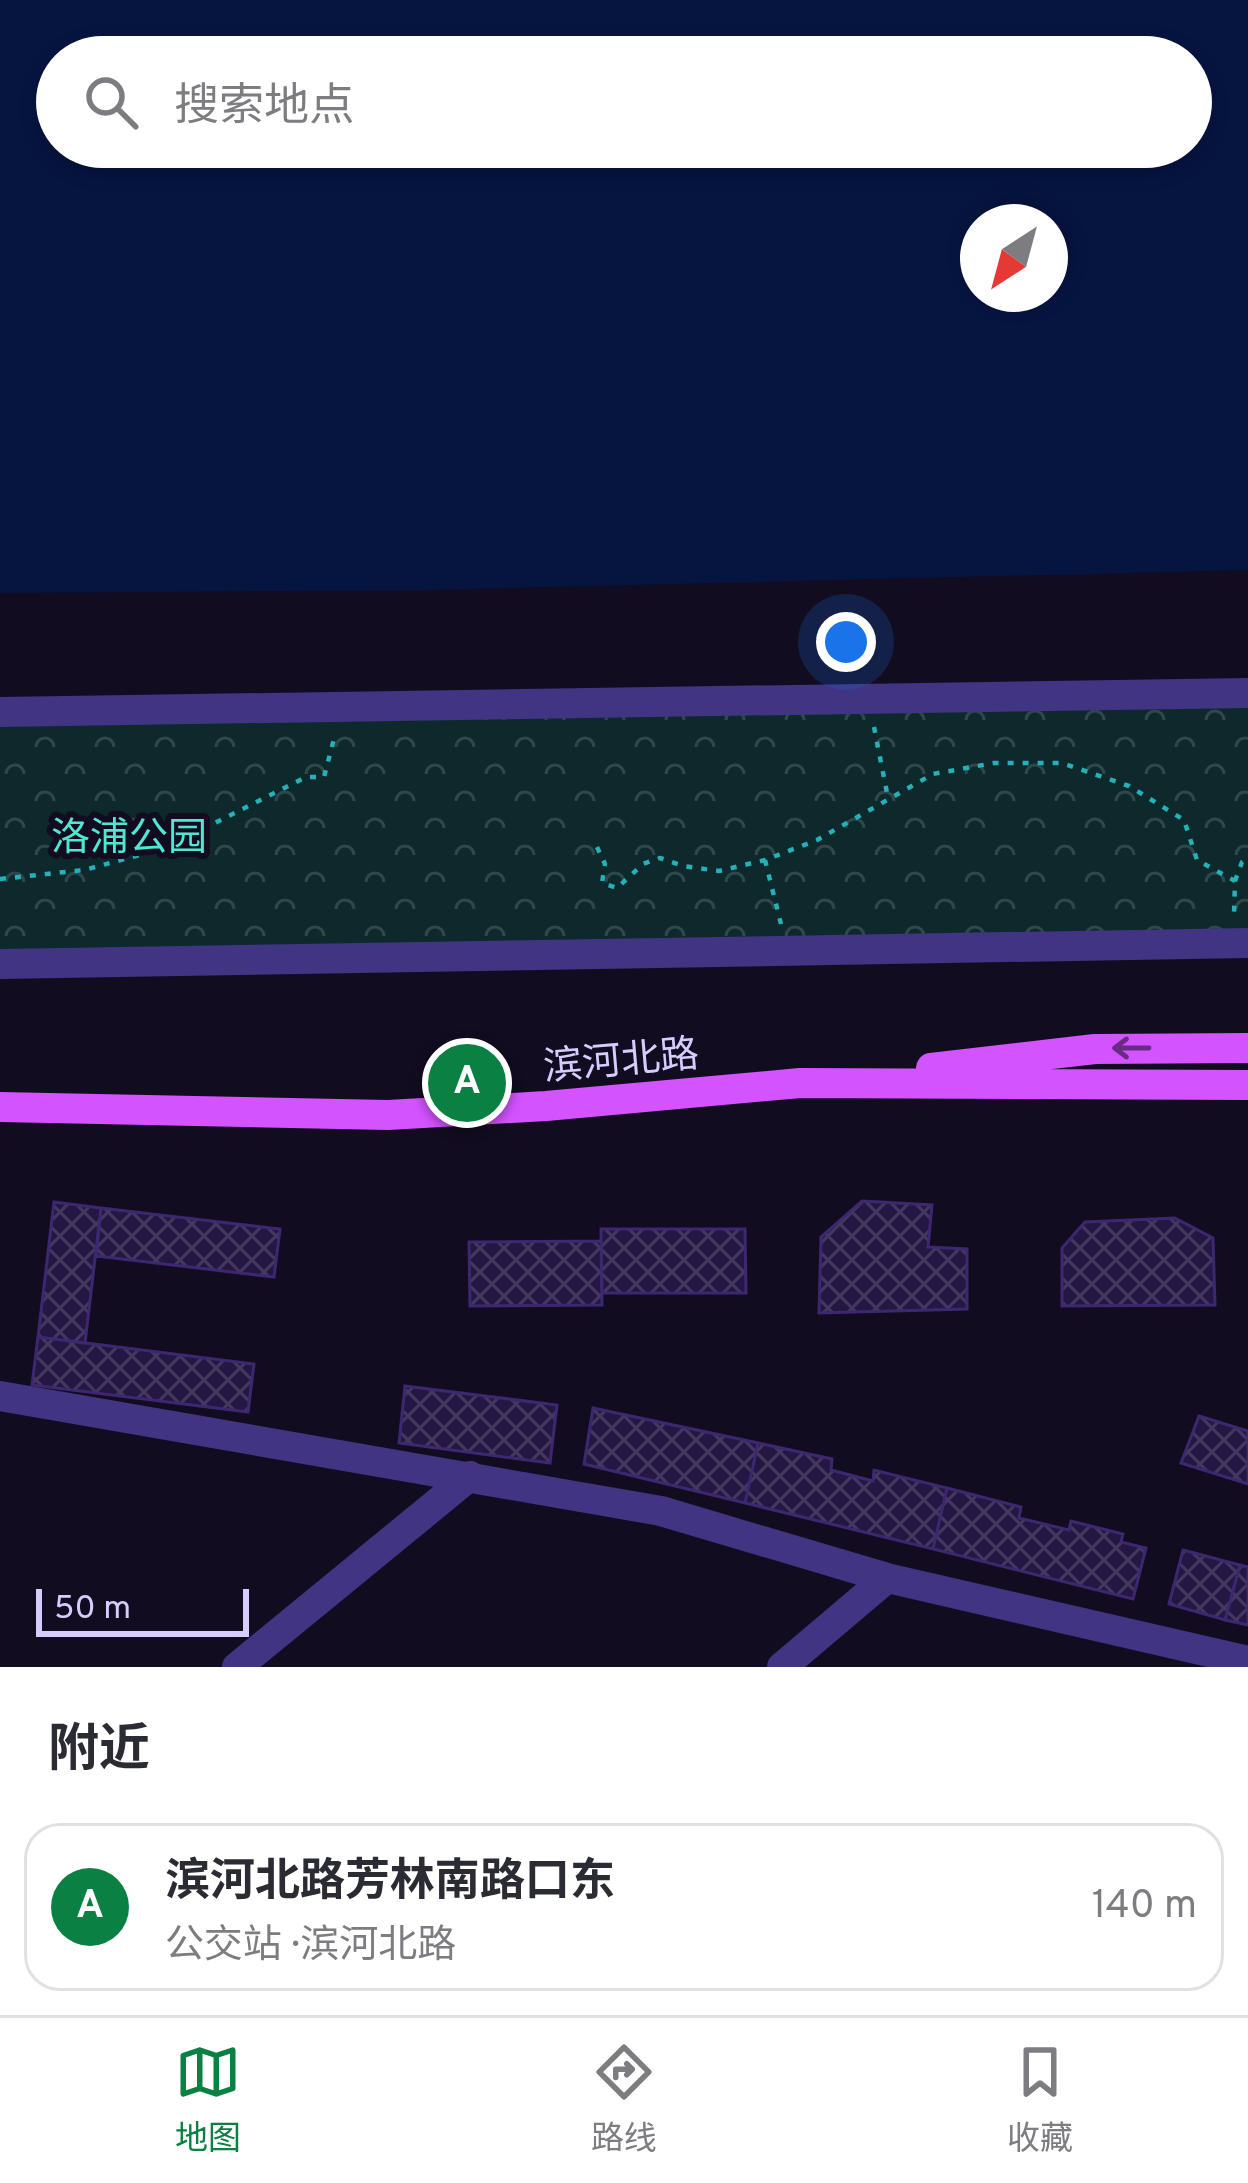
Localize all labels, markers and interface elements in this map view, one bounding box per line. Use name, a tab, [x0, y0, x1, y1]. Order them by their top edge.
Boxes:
search box	[36, 36, 1212, 168]
icon: search	[78, 69, 144, 135]
text: 搜索地点	[174, 80, 354, 137]
north arrow	[960, 204, 1068, 312]
your location	[816, 612, 876, 672]
park label: 洛浦公园	[51, 816, 207, 865]
street label: 滨河北路	[542, 1032, 701, 1095]
one-way arrow	[1112, 1037, 1151, 1060]
pin: A	[428, 1038, 506, 1128]
scale bar	[36, 1583, 249, 1636]
text: 50 m	[54, 1589, 131, 1631]
text: 附近	[48, 1720, 150, 1785]
text: 滨河北路芳林南路口东	[165, 1855, 615, 1912]
text: A	[76, 1883, 104, 1932]
text: 140 m	[1092, 1883, 1197, 1932]
text: 公交站 · 滨河北路	[165, 1923, 456, 1972]
tab: 地图	[175, 2039, 241, 2162]
tab: 路线	[591, 2039, 657, 2162]
tab: 收藏	[1007, 2039, 1073, 2162]

